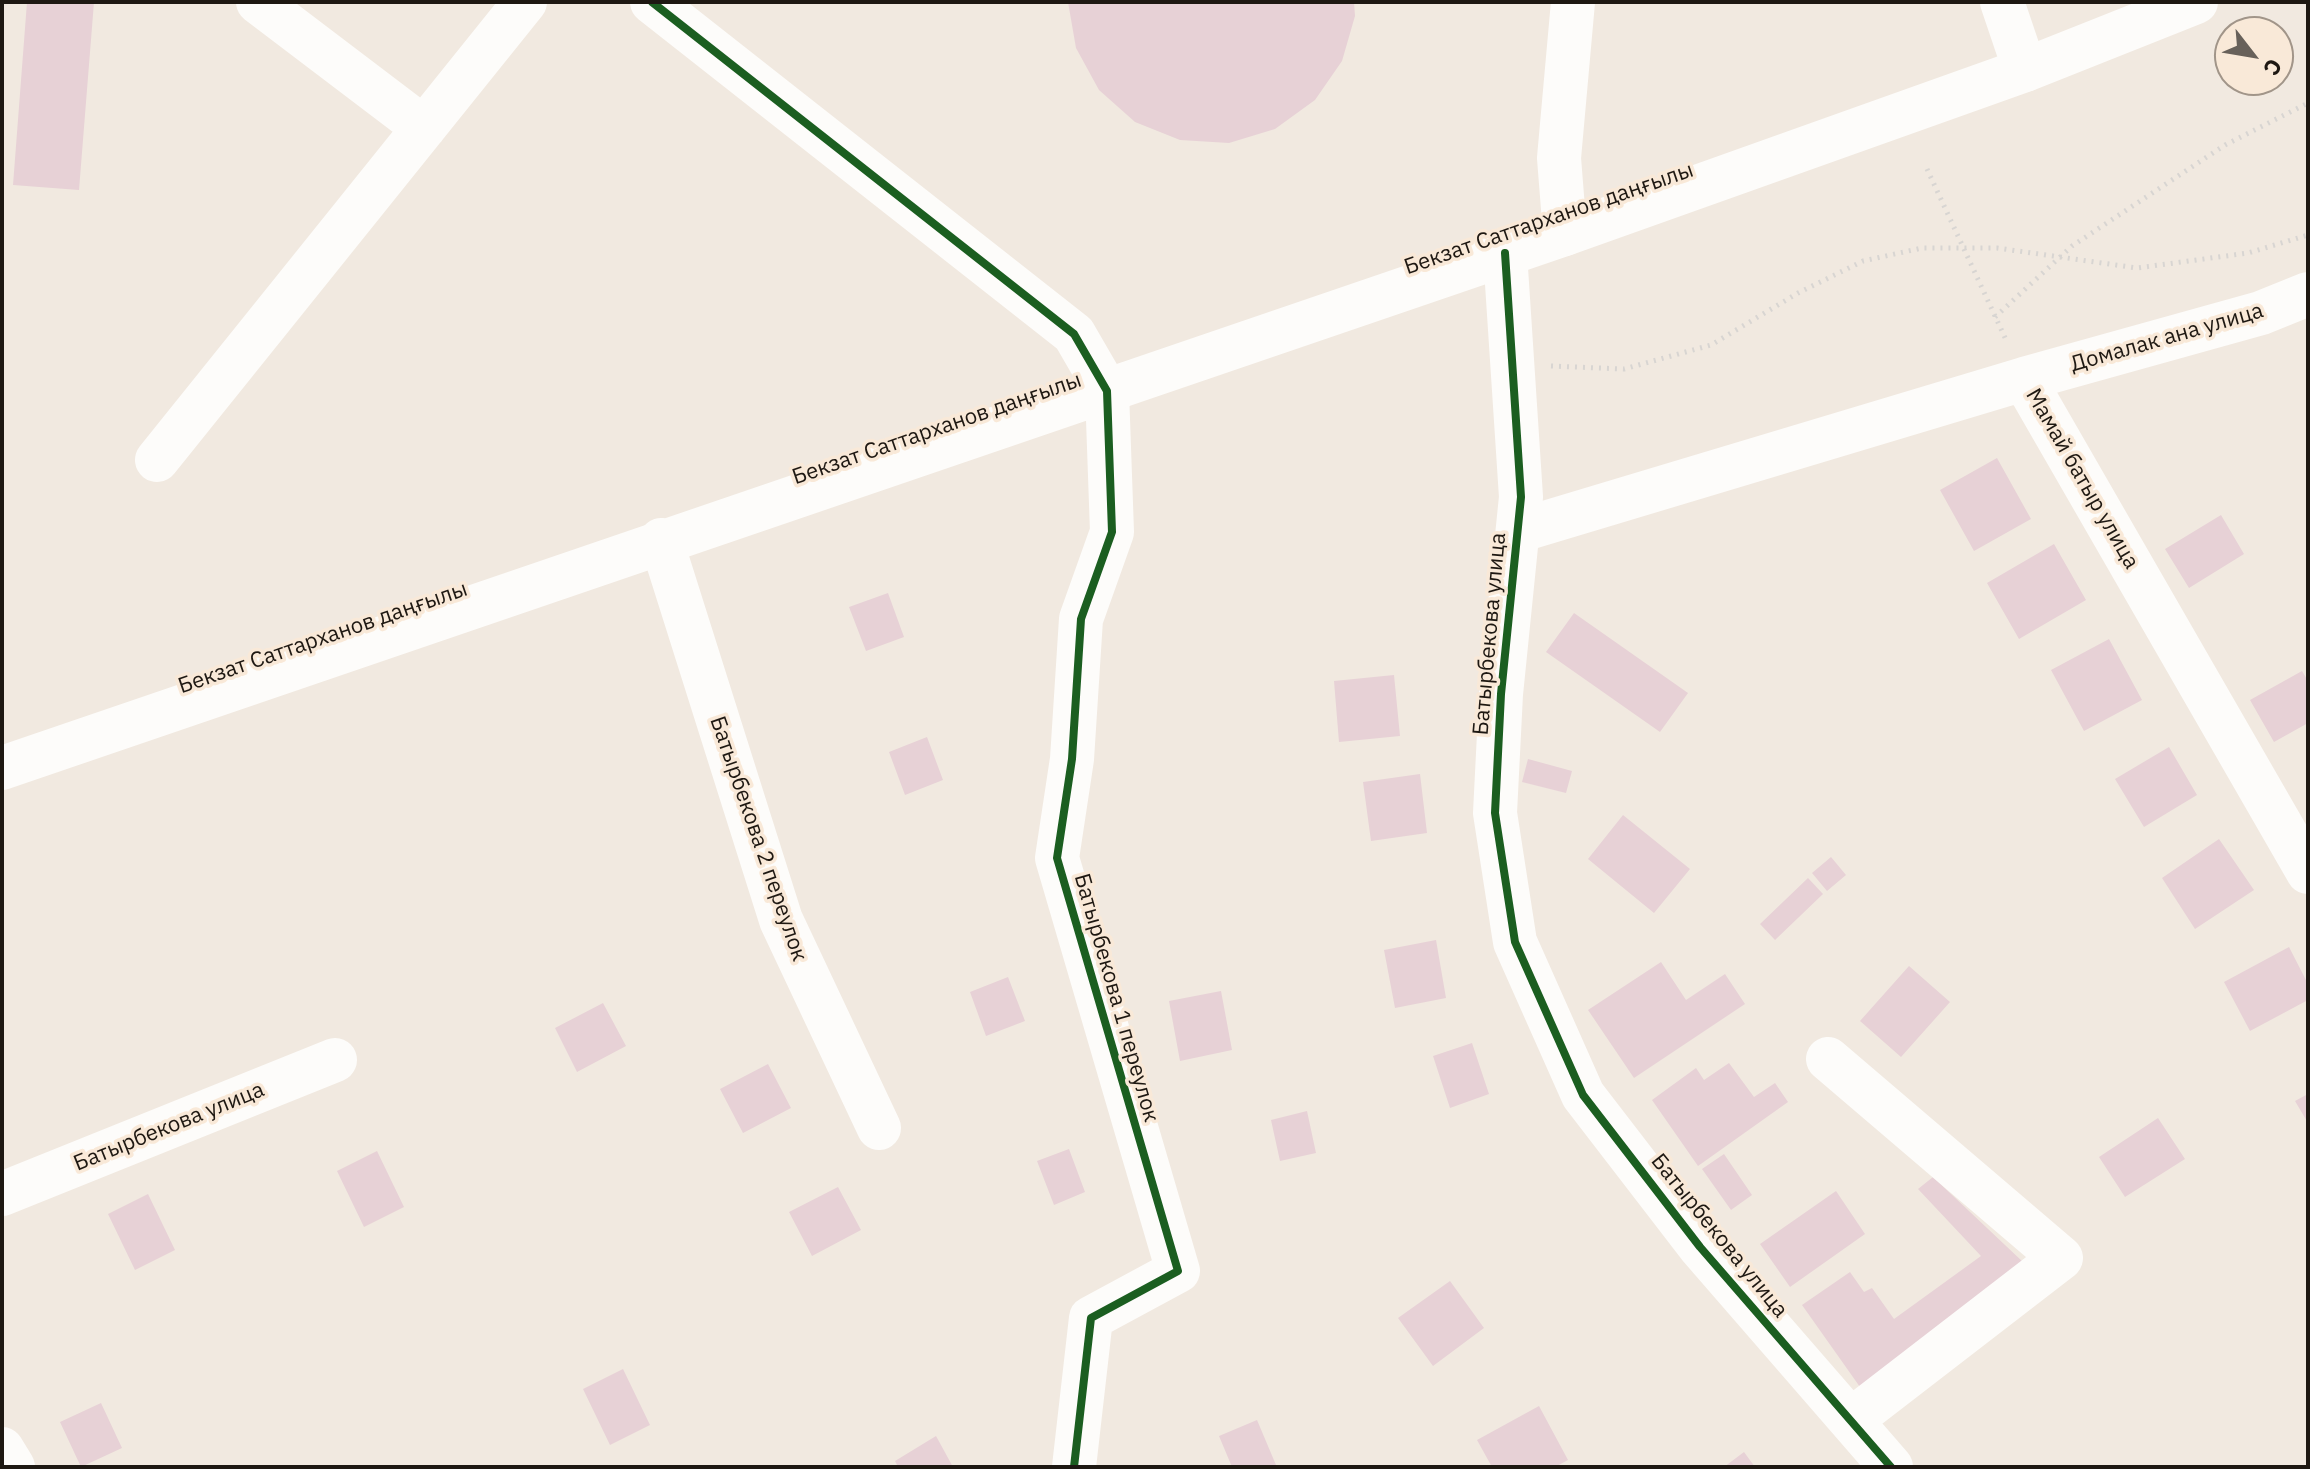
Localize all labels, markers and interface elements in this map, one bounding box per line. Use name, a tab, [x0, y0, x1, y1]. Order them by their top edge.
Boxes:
north arrow	[2214, 16, 2294, 96]
text: С	[2257, 54, 2289, 81]
street label: Бекзат Саттарханов даңғылы	[1401, 157, 1697, 281]
street label: Домалак ана улица	[2067, 298, 2267, 378]
street label: Бекзат Саттарханов даңғылы	[789, 367, 1085, 491]
street label: Мамай батыр улица	[2020, 384, 2144, 574]
street label: Батырбекова улица	[1468, 532, 1512, 736]
street label: Бекзат Саттарханов даңғылы	[175, 576, 471, 700]
street label: Батырбекова 2 переулок	[704, 713, 812, 965]
street label: Батырбекова 1 переулок	[1068, 871, 1164, 1125]
street label: Батырбекова улица	[70, 1077, 268, 1177]
street label: Батырбекова улица	[1645, 1149, 1793, 1323]

